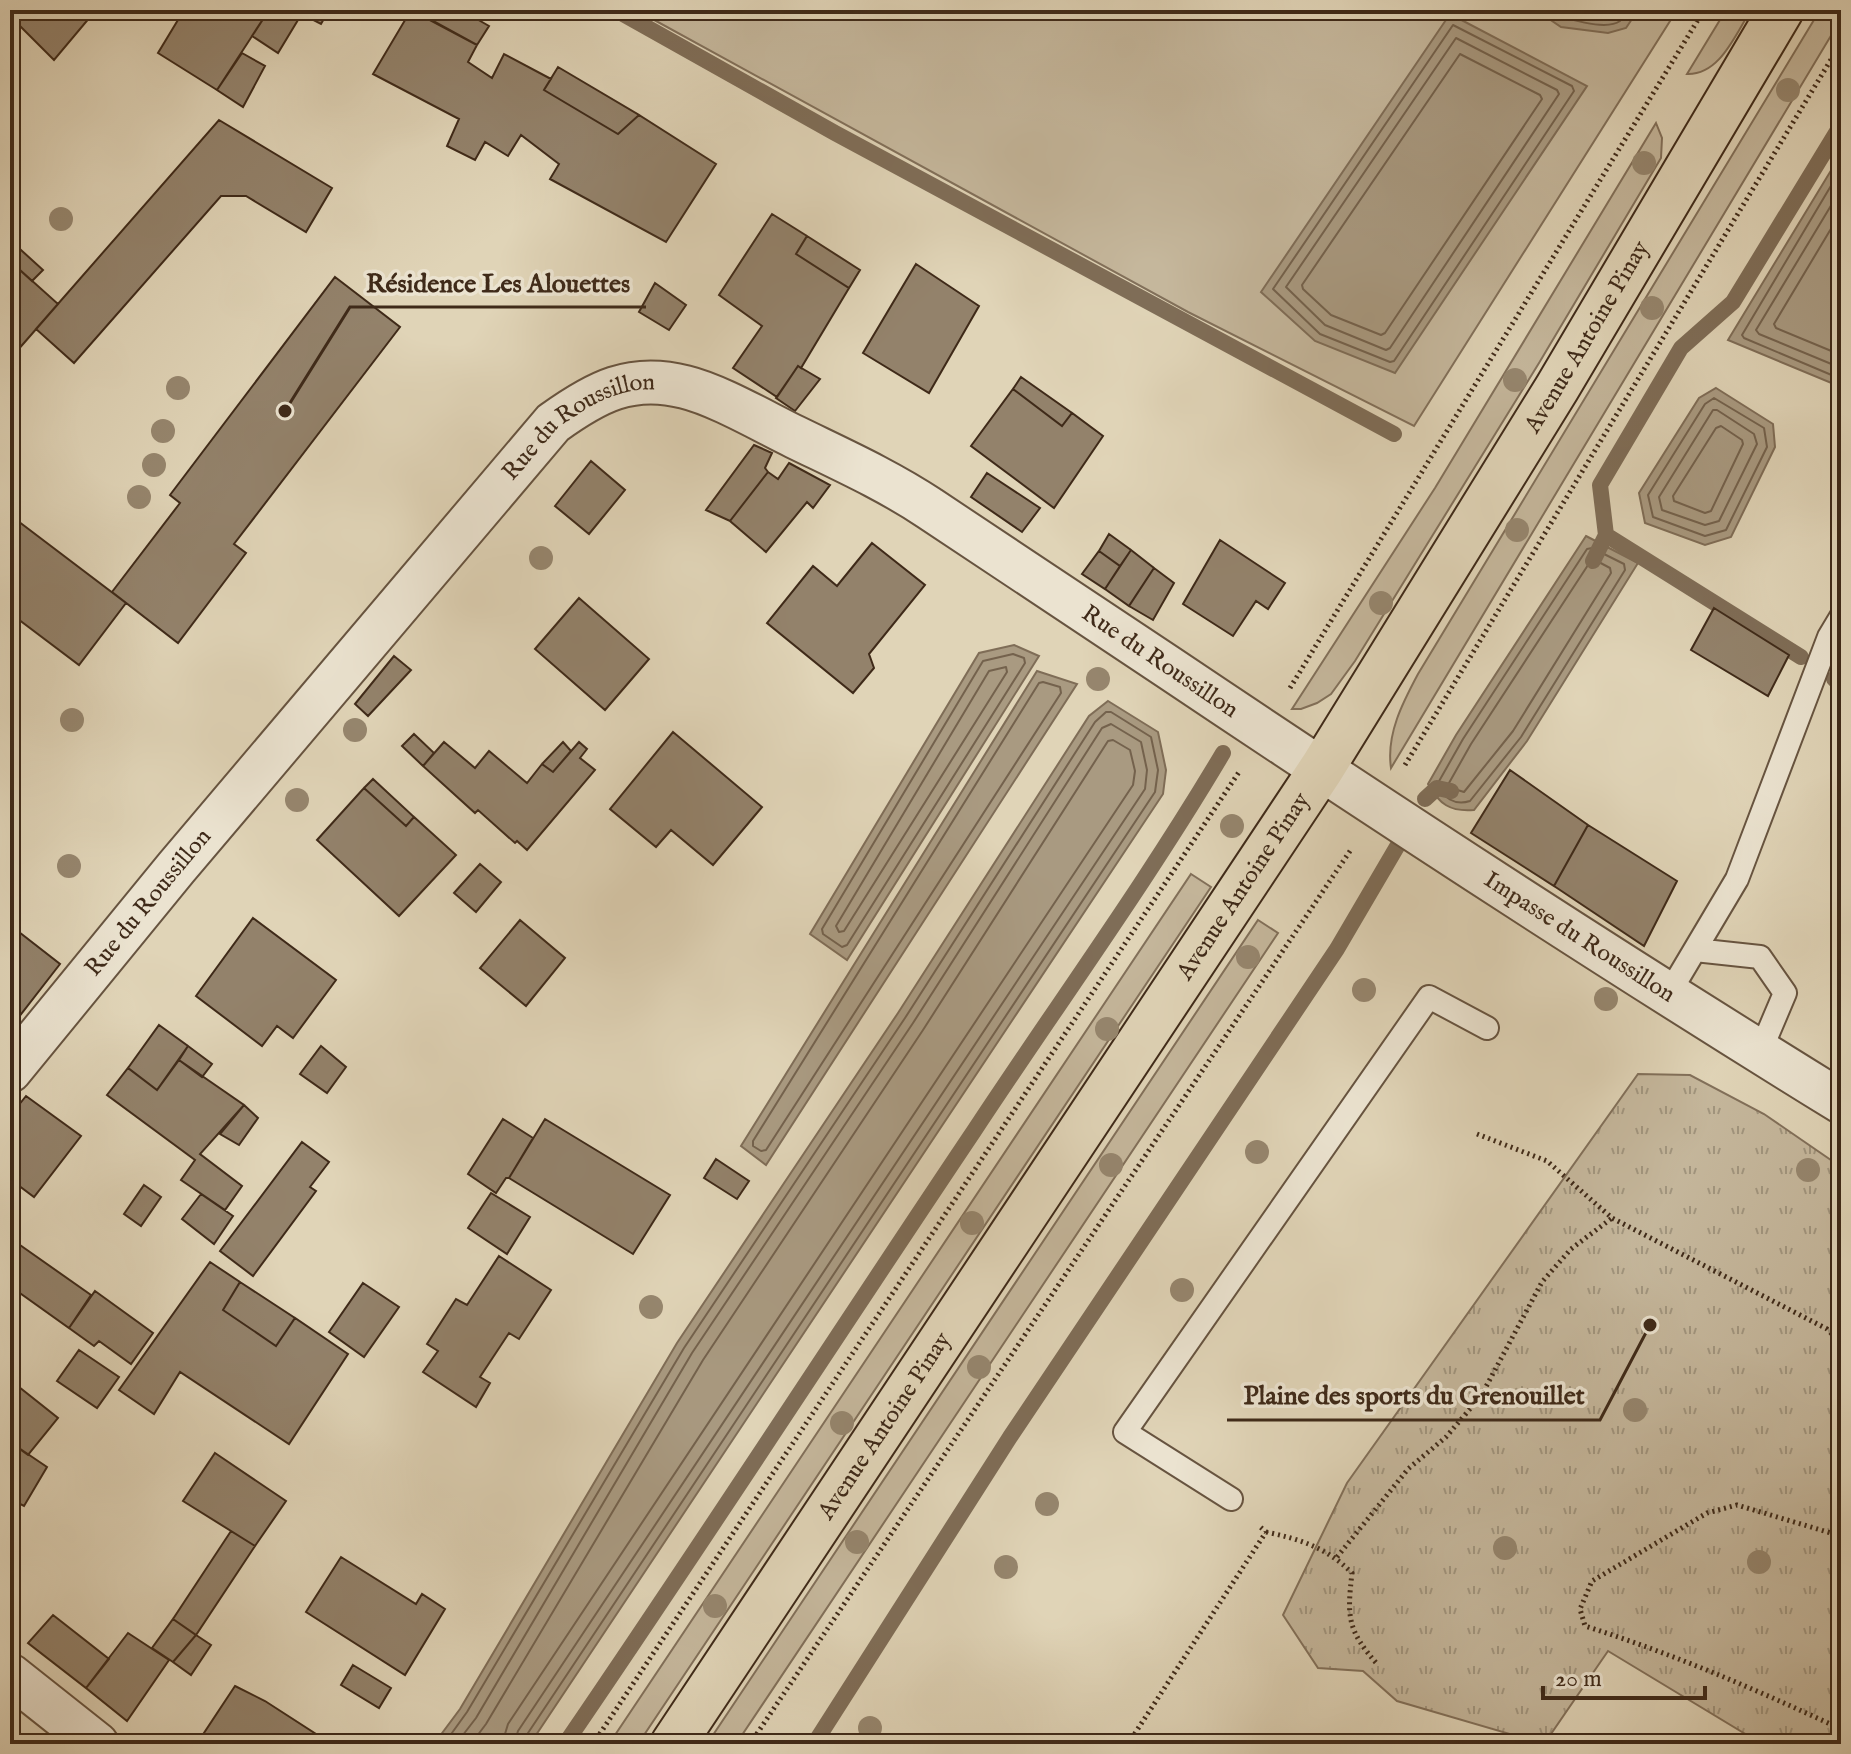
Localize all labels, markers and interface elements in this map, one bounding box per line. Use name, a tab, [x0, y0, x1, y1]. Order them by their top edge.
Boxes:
street label: Avenue Antoine Pinay	[1517, 235, 1656, 440]
callout: Résidence Les Alouettes	[350, 257, 646, 307]
text: Résidence Les Alouettes	[366, 268, 630, 301]
street label: Rue du Roussillon	[495, 367, 655, 487]
street label: Rue du Roussillon	[1075, 598, 1245, 725]
street label: Avenue Antoine Pinay	[1169, 786, 1317, 987]
street label: Rue du Roussillon	[78, 822, 218, 983]
street label: Impasse du Roussillon	[1478, 864, 1681, 1010]
street label: Avenue Antoine Pinay	[810, 1326, 958, 1527]
callout: Plaine des sports du Grenouillet	[1227, 1370, 1600, 1420]
text: Plaine des sports du Grenouillet	[1243, 1380, 1585, 1413]
scale bar	[1543, 1650, 1705, 1700]
text: 20 m	[1555, 1664, 1602, 1695]

